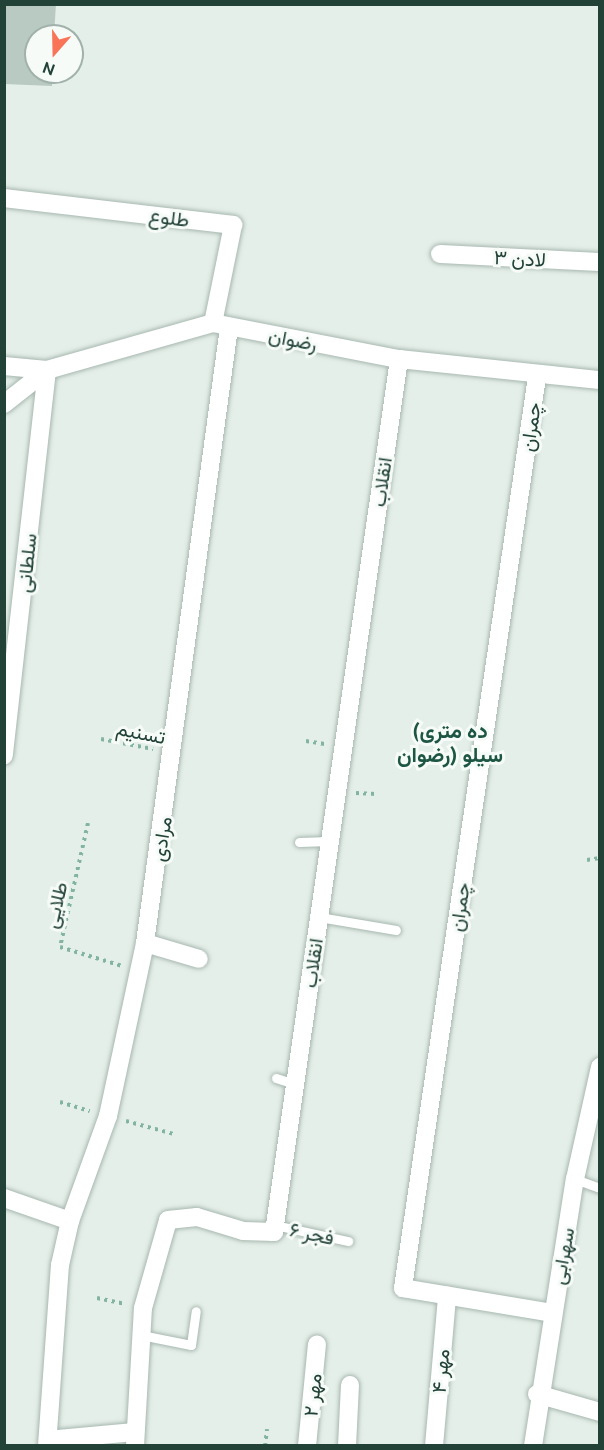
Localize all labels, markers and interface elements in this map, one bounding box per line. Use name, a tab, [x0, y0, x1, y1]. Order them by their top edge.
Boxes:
north arrow	[24, 24, 84, 84]
text: N	[40, 59, 57, 80]
street label: طلوع	[147, 203, 191, 231]
street label: لادن ۳	[493, 245, 547, 271]
street label: رضوان	[267, 323, 319, 355]
street label: چمران	[515, 401, 545, 453]
street label: انقلاب	[366, 456, 396, 508]
street label: سلطانی	[11, 532, 41, 594]
street label: تسنیم	[114, 715, 168, 749]
district label: (ده متری سیلو (رضوان	[397, 717, 503, 767]
street label: مرادی	[146, 815, 176, 863]
street label: طلایی	[38, 879, 72, 931]
street label: چمران	[444, 881, 474, 933]
street label: انقلاب	[297, 937, 327, 989]
street label: فجر ۶	[288, 1217, 336, 1249]
street label: سهرابی	[545, 1226, 579, 1286]
street label: مهر ۴	[426, 1348, 454, 1394]
street label: مهر ۲	[298, 1372, 326, 1418]

